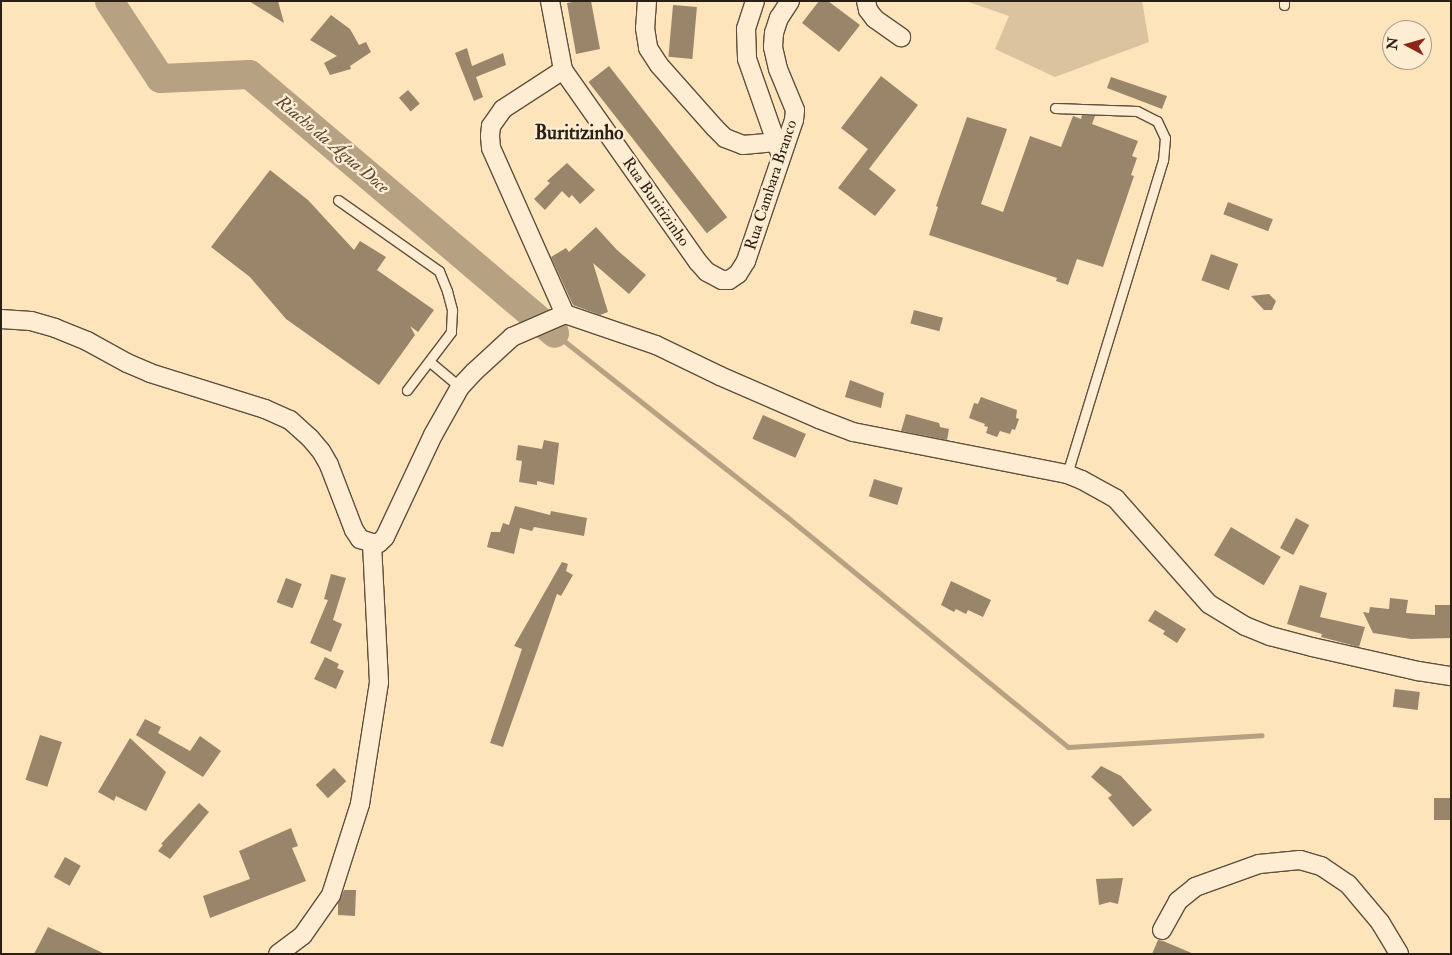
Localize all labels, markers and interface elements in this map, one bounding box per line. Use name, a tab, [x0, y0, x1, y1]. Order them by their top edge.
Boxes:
north arrow	[1382, 20, 1432, 70]
text: N	[1383, 36, 1402, 51]
water label: Riacho da Água Doce	[271, 91, 393, 199]
street label: Rua Cambara Branco	[741, 118, 801, 252]
district label: Buritizinho	[535, 123, 623, 145]
street label: Rua Buritizinho	[618, 154, 694, 250]

